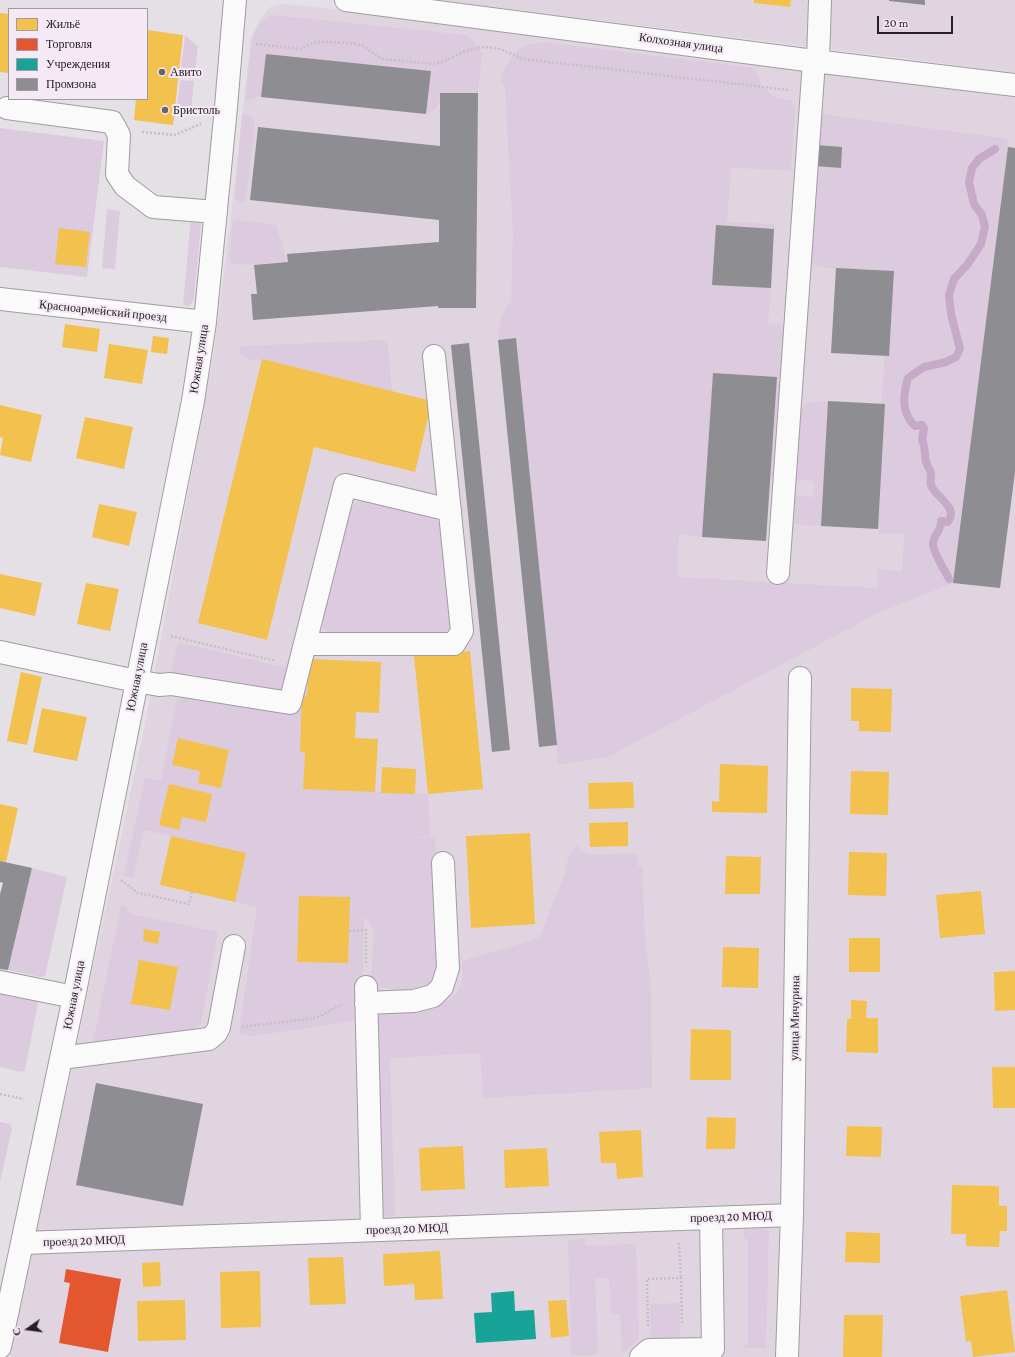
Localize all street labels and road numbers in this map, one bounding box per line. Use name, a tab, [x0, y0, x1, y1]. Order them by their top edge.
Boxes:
street label: Колхозная улица	[638, 30, 724, 56]
street label: Красноармейский проезд	[38, 297, 168, 325]
street label: Южная улица	[186, 323, 212, 395]
street label: Южная улица	[123, 641, 151, 713]
street label: Южная улица	[60, 959, 88, 1031]
street label: улица Мичурина	[787, 975, 803, 1061]
street label: проезд 20 МЮД	[690, 1208, 772, 1226]
street label: проезд 20 МЮД	[366, 1220, 448, 1238]
street label: проезд 20 МЮД	[43, 1232, 125, 1250]

